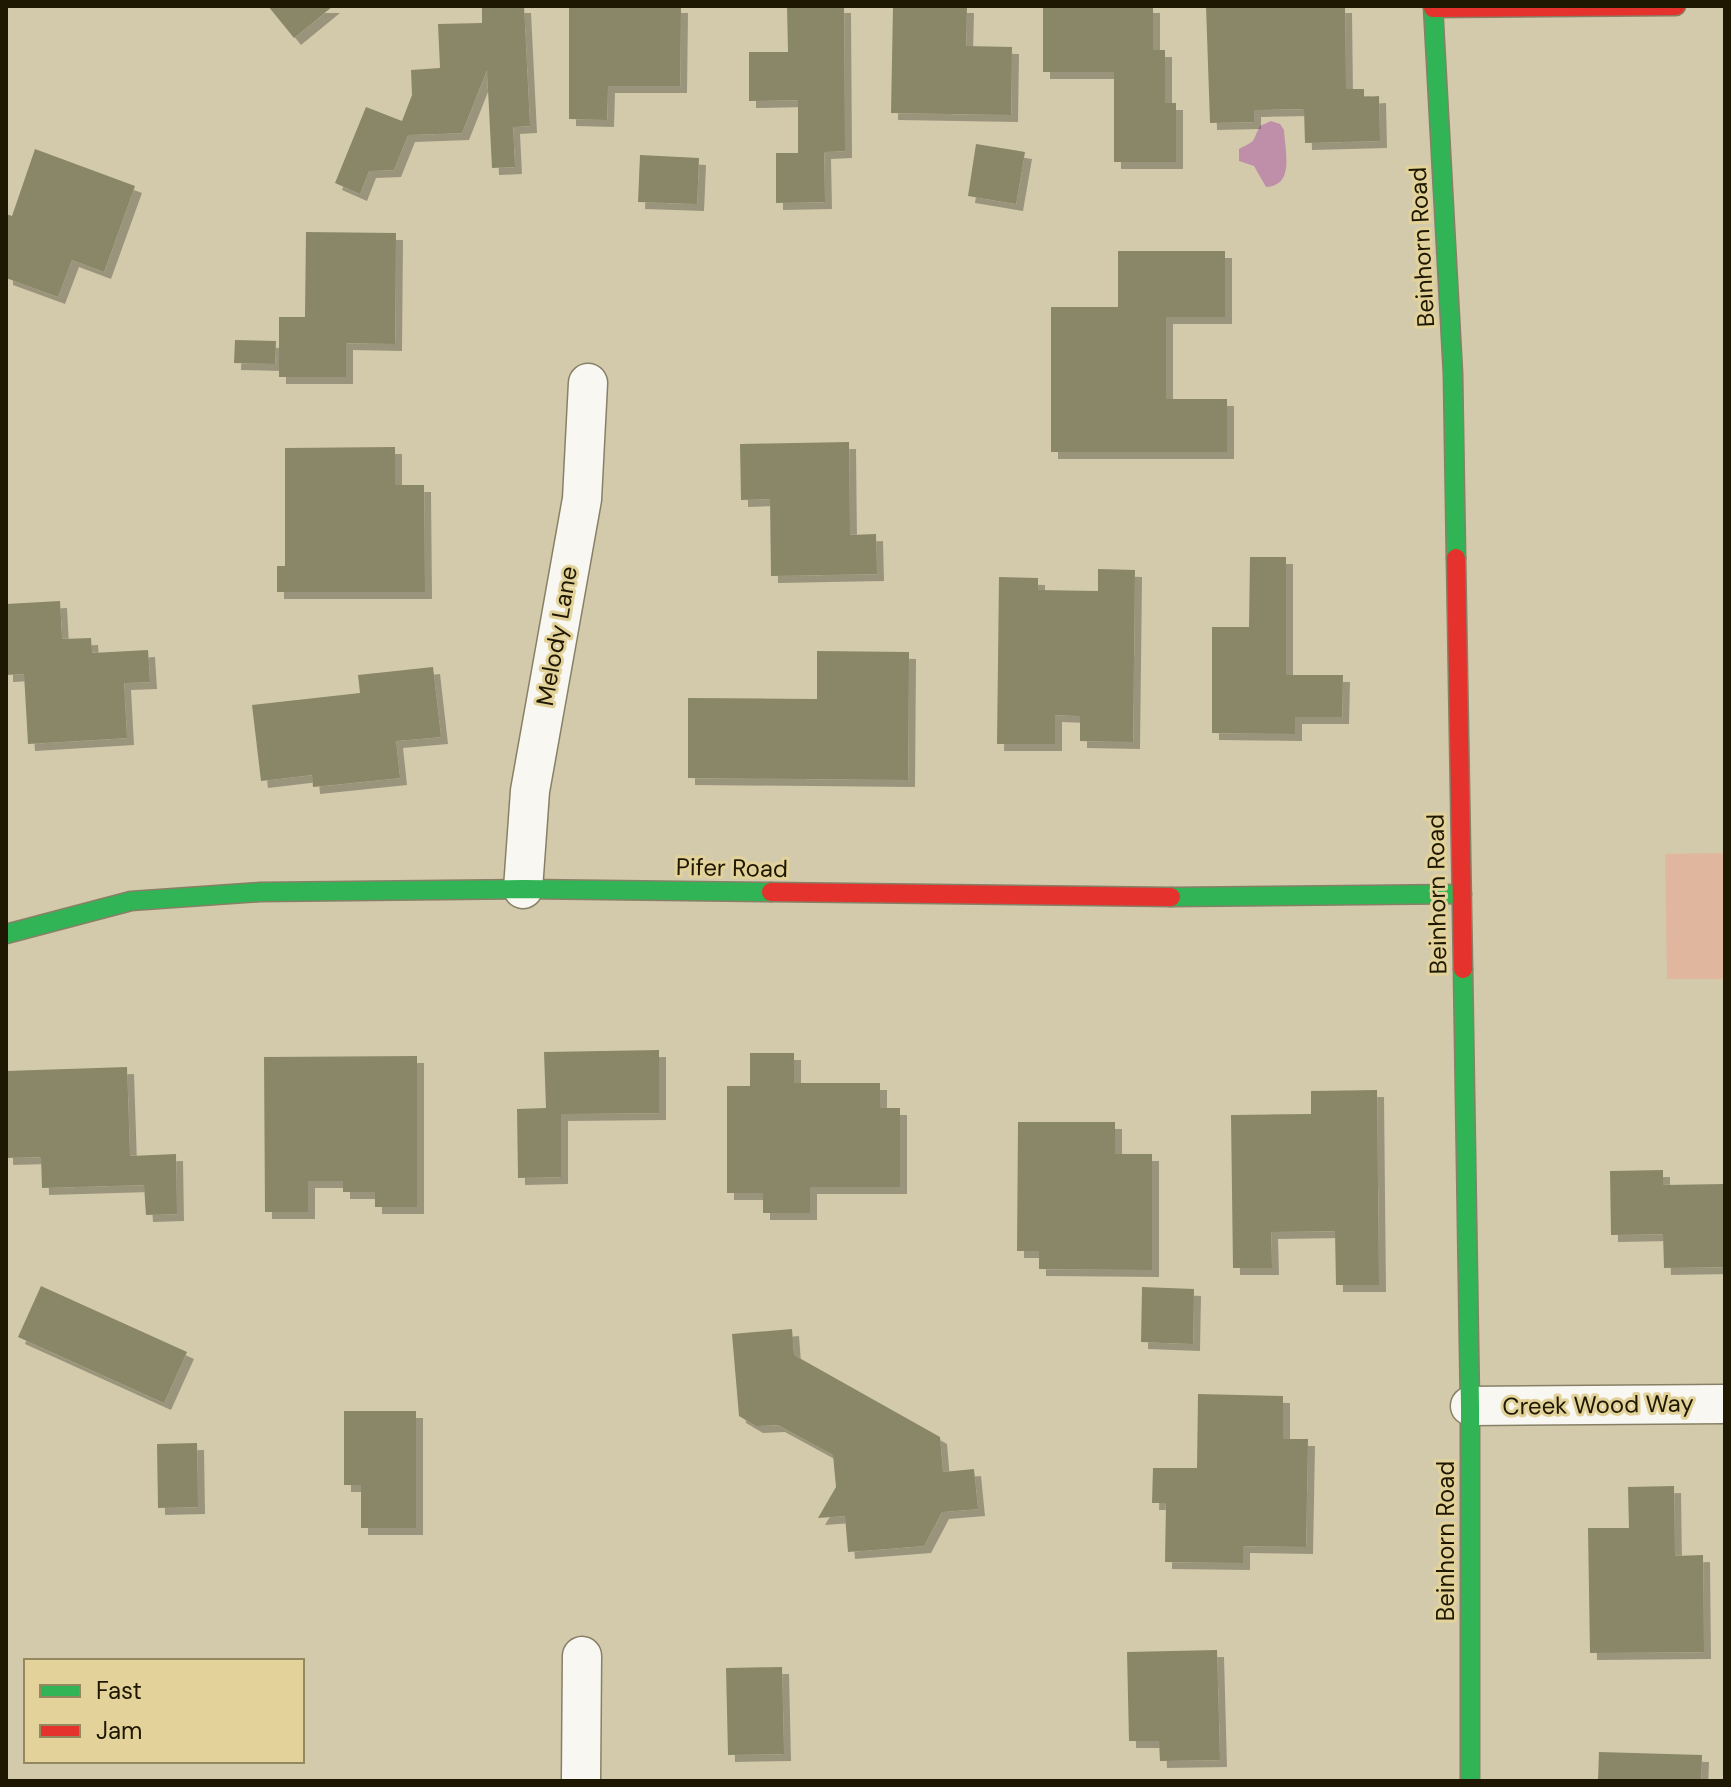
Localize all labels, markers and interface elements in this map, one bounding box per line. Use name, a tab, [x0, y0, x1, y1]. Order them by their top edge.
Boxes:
street label: Beinhorn Road	[1402, 166, 1441, 328]
street label: Melody Lane	[529, 564, 584, 708]
street label: Beinhorn Road	[1420, 813, 1453, 975]
street label: Pifer Road	[676, 851, 788, 884]
street label: Creek Wood Way	[1502, 1387, 1694, 1422]
street label: Beinhorn Road	[1430, 1461, 1461, 1621]
legend	[24, 1659, 304, 1763]
text: Fast	[96, 1675, 142, 1706]
text: Jam	[96, 1715, 142, 1746]

